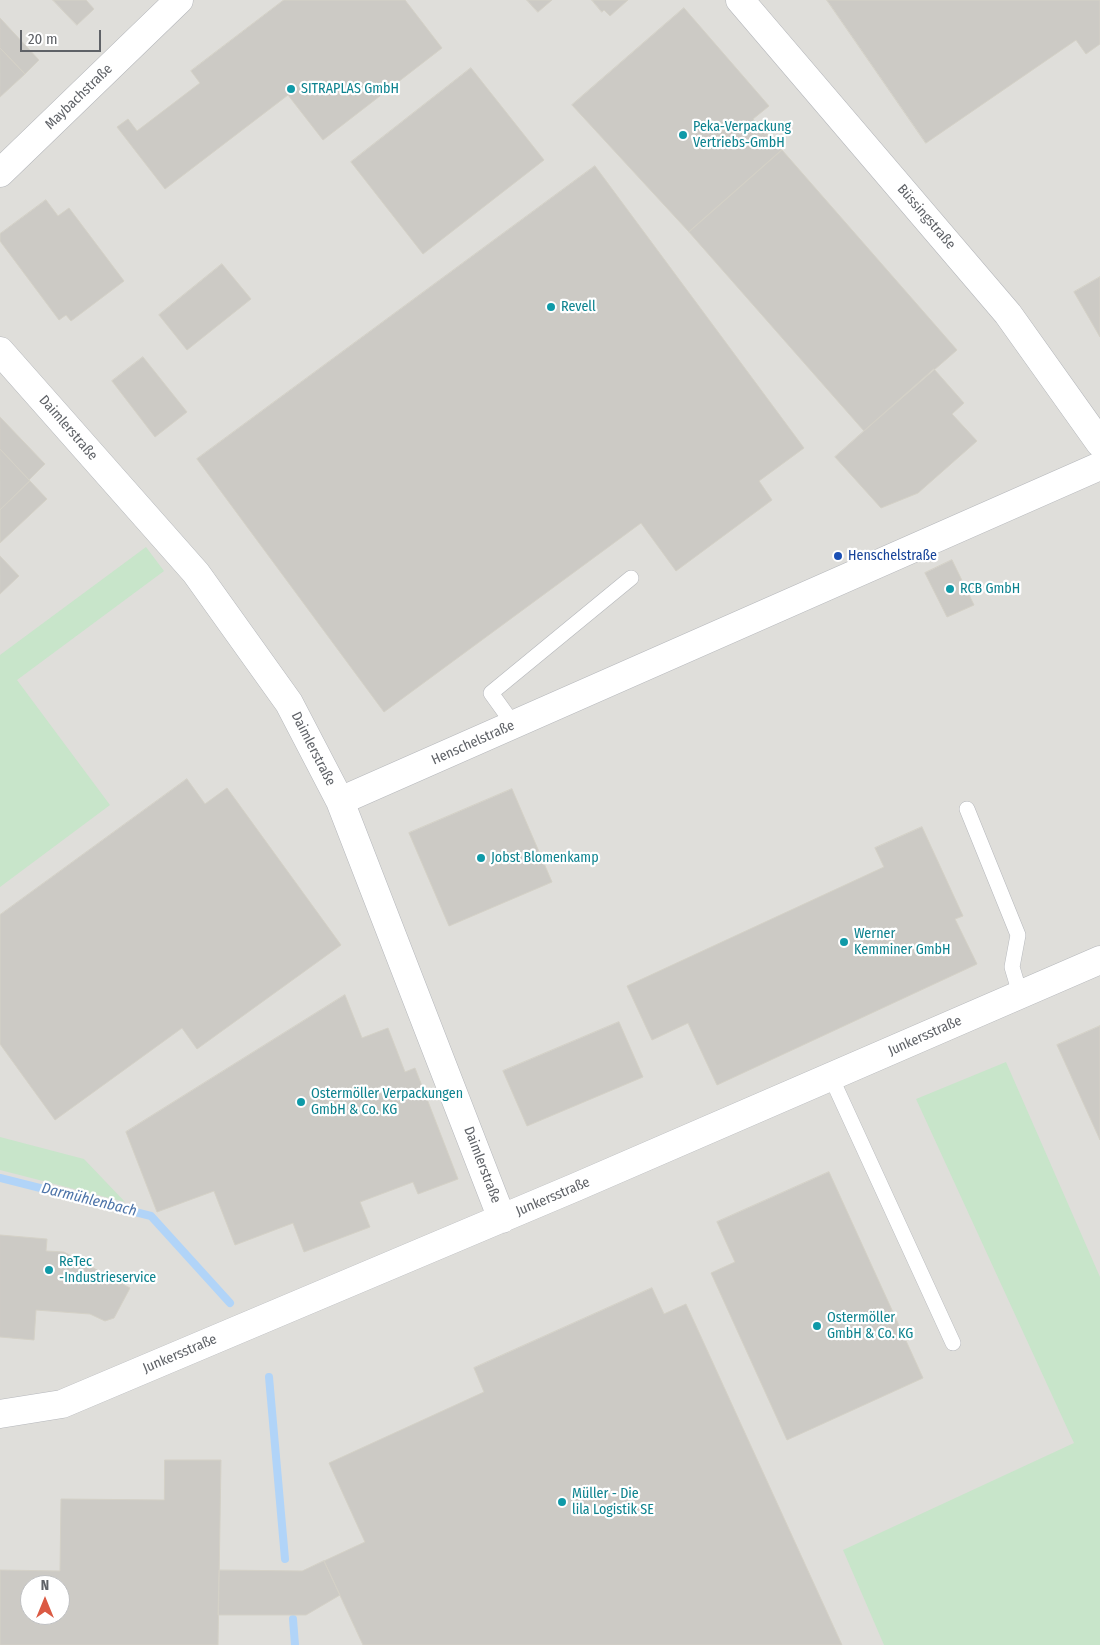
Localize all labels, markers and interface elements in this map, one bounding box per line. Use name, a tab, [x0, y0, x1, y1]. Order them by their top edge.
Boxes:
scale bar	[22, 20, 104, 52]
text: 20 m	[28, 30, 58, 48]
street label: Maybachstraße	[42, 61, 116, 133]
place label: SITRAPLAS GmbH	[301, 81, 399, 97]
marker: SITRAPLAS GmbH	[285, 83, 297, 95]
place label: Peka-Verpackung Vertriebs-GmbH	[693, 119, 791, 152]
marker: Peka-Verpackung Vertriebs-GmbH	[677, 129, 689, 141]
street label: Büssingstraße	[893, 181, 959, 253]
place label: Revell	[561, 299, 596, 315]
marker: Revell	[545, 301, 557, 313]
street label: Daimlerstraße	[35, 392, 101, 464]
place label: Henschelstraße	[848, 548, 937, 564]
marker: Henschelstraße	[832, 550, 844, 562]
place label: RCB GmbH	[960, 581, 1020, 597]
marker: RCB GmbH	[944, 583, 956, 595]
street label: Daimlerstraße	[287, 709, 339, 789]
street label: Henschelstraße	[429, 717, 517, 769]
place label: Jobst Blomenkamp	[491, 850, 599, 866]
marker: Jobst Blomenkamp	[475, 852, 487, 864]
place label: Werner Kemminer GmbH	[854, 926, 950, 959]
marker: Werner Kemminer GmbH	[838, 936, 850, 948]
street label: Junkersstraße	[886, 1012, 964, 1060]
place label: Ostermöller Verpackungen GmbH & Co. KG	[311, 1086, 463, 1118]
marker: Ostermöller Verpackungen GmbH & Co. KG	[295, 1096, 307, 1108]
street label: Daimlerstraße	[460, 1124, 504, 1206]
street label: Junkersstraße	[514, 1174, 592, 1220]
water label: Darmühlenbach	[39, 1179, 139, 1221]
place label: ReTec -Industrieservice	[59, 1254, 156, 1286]
marker: ReTec -Industrieservice	[43, 1264, 55, 1276]
place label: Ostermöller GmbH & Co. KG	[827, 1310, 913, 1342]
marker: Ostermöller GmbH & Co. KG	[811, 1320, 823, 1332]
street label: Junkersstraße	[141, 1331, 219, 1377]
place label: Müller - Die lila Logistik SE	[572, 1486, 654, 1518]
marker: Müller - Die lila Logistik SE	[556, 1496, 568, 1508]
north arrow	[20, 1575, 70, 1625]
text: N	[41, 1577, 49, 1594]

